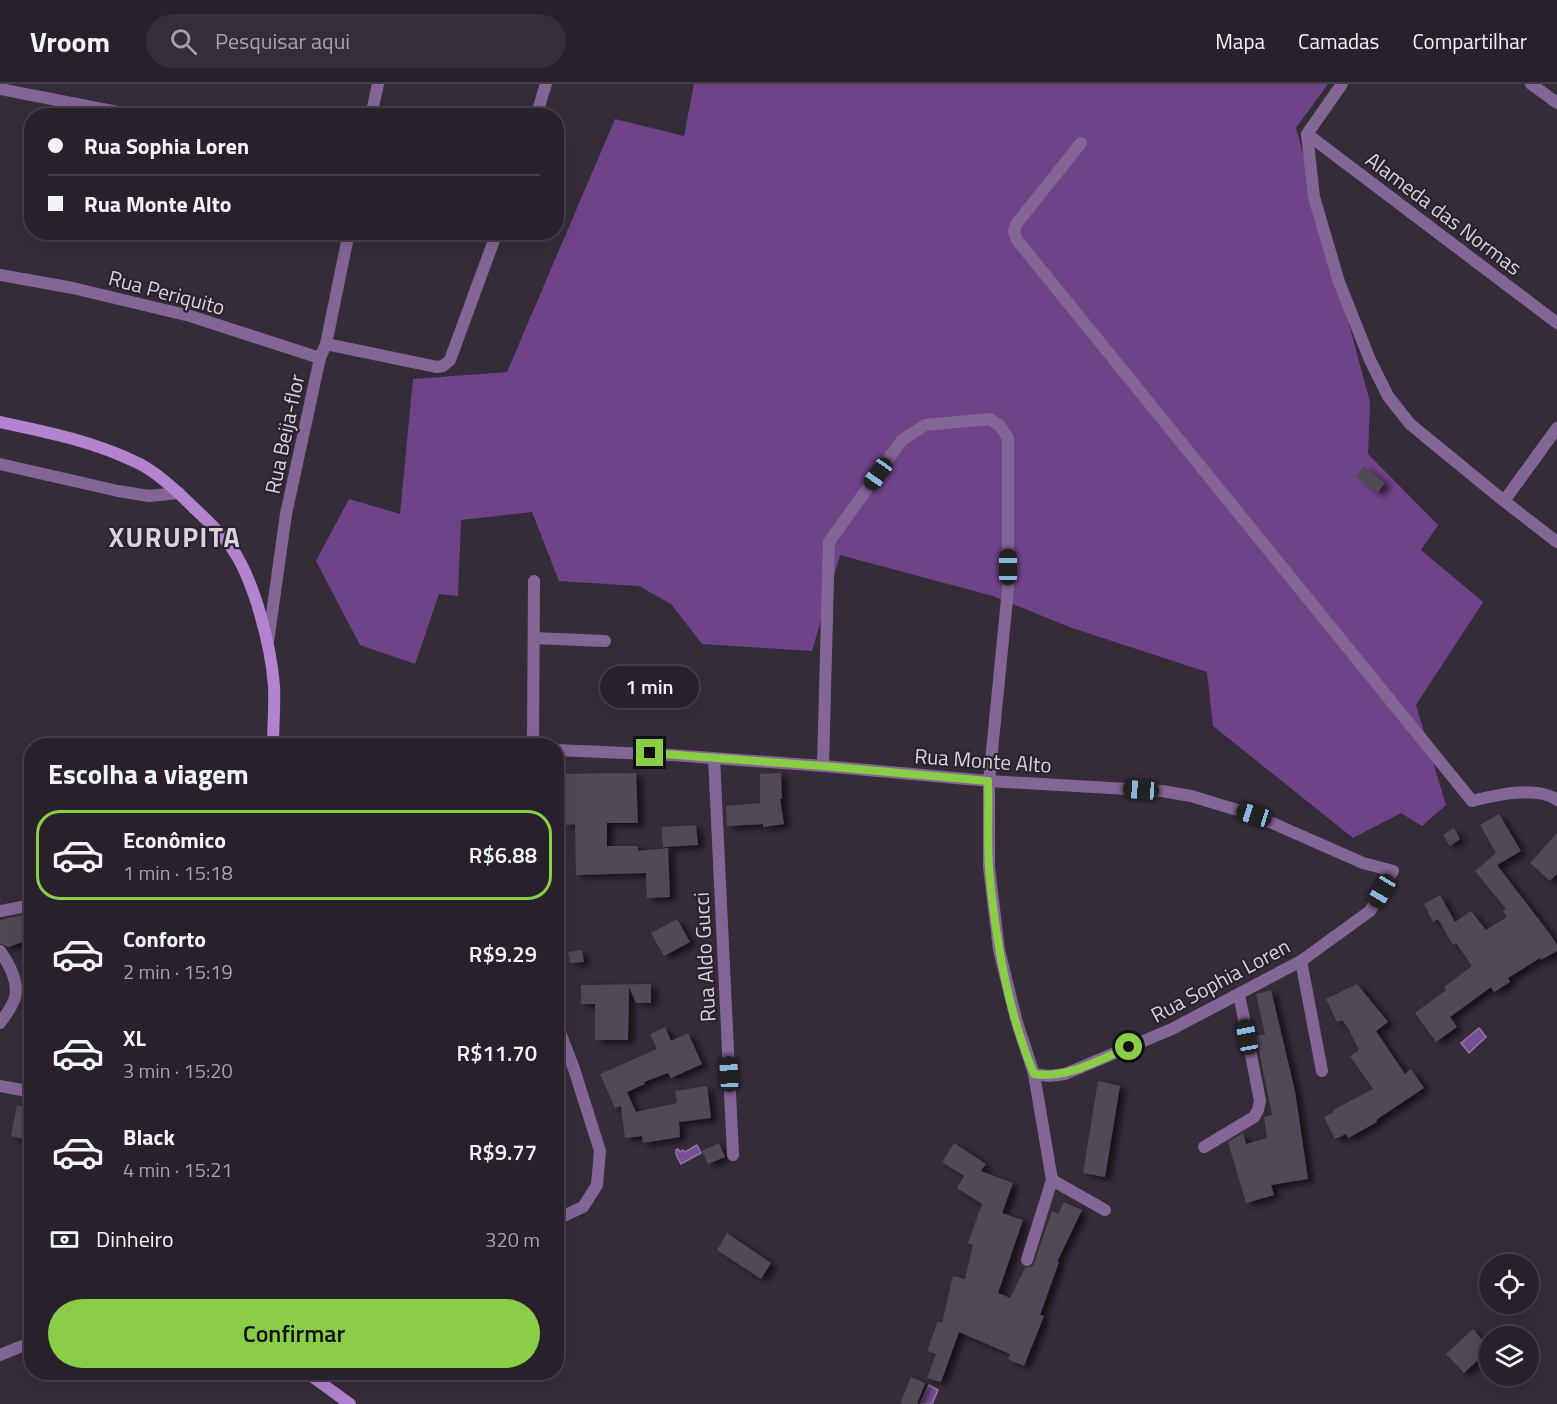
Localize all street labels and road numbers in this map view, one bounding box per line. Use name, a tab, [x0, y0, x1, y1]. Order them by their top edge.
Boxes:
street label: Alameda das Normas	[1359, 143, 1529, 283]
street label: Rua Periquito	[105, 261, 229, 323]
street label: Rua Beija-flor	[256, 371, 312, 497]
street label: Rua Monte Alto	[913, 739, 1053, 781]
street label: Rua Aldo Gucci	[685, 891, 723, 1023]
street label: Rua Sophia Loren	[1145, 930, 1295, 1030]

